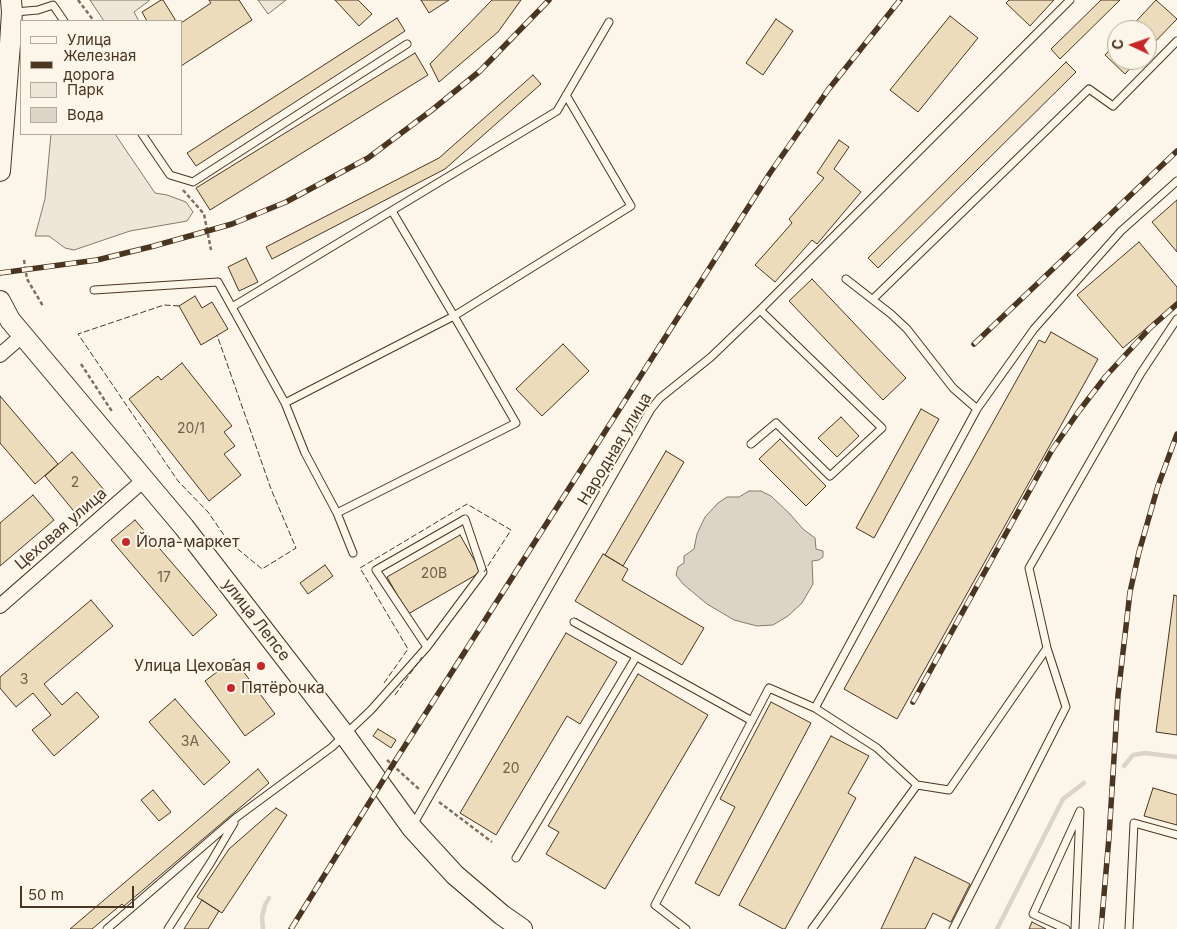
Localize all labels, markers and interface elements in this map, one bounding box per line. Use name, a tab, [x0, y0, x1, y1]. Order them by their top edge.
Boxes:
legend	[20, 20, 182, 135]
north arrow	[1107, 20, 1157, 70]
text: Улица	[67, 30, 111, 49]
text: С	[1109, 39, 1126, 50]
text: Железная дорога	[63, 46, 136, 84]
text: Парк	[67, 80, 104, 99]
text: Вода	[67, 105, 104, 124]
street label: Народная улица	[574, 389, 656, 509]
house number: 20/1	[177, 421, 205, 437]
house number: 2	[71, 475, 79, 491]
street label: Цеховая улица	[11, 484, 111, 574]
place label: Йола-маркет	[136, 532, 239, 552]
marker: Йола-маркет	[120, 536, 132, 548]
house number: 20В	[421, 566, 447, 582]
house number: 17	[157, 570, 171, 586]
street label: улица Лепсе	[218, 575, 294, 665]
place label: Улица Цеховая	[134, 656, 251, 676]
marker: Улица Цеховая	[255, 660, 267, 672]
house number: 3	[20, 672, 28, 688]
place label: Пятёрочка	[241, 678, 325, 698]
marker: Пятёрочка	[225, 682, 237, 694]
house number: 3А	[181, 734, 199, 750]
house number: 20	[502, 761, 520, 777]
scale bar	[22, 876, 136, 908]
text: 50 m	[28, 885, 64, 904]

